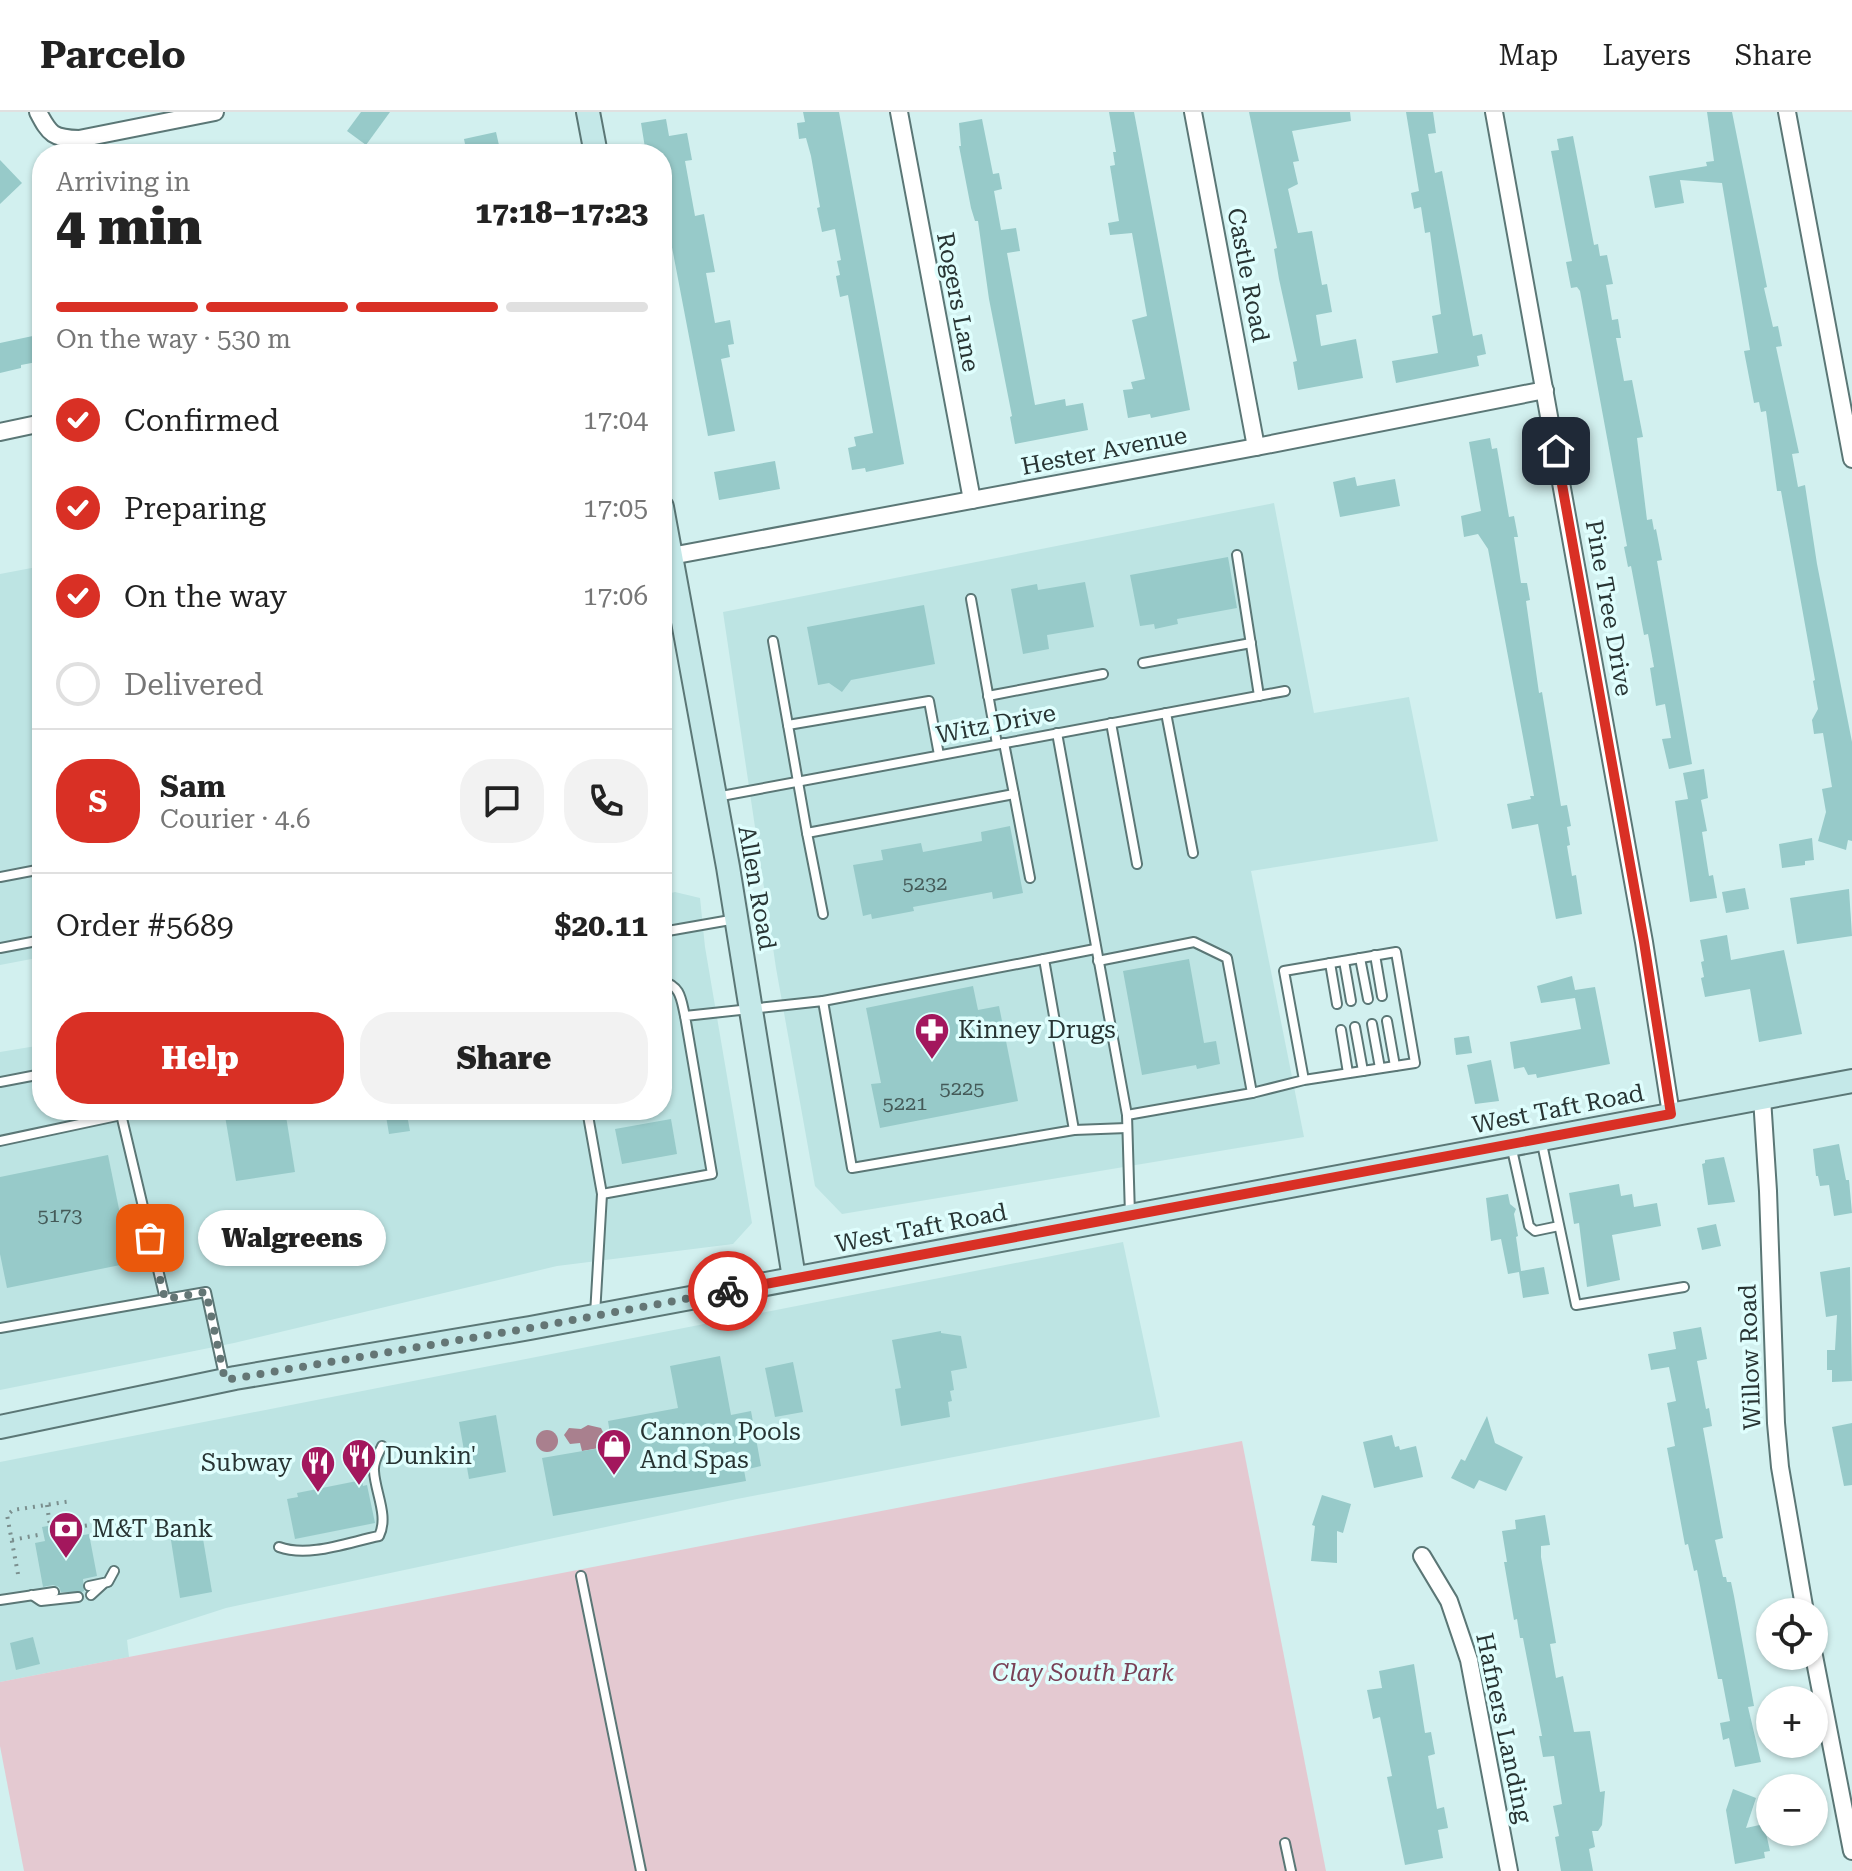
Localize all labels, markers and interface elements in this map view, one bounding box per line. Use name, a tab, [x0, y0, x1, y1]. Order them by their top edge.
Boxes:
text: Parcelo	[40, 33, 186, 77]
text: Map	[1499, 39, 1558, 72]
text: Layers	[1602, 39, 1691, 72]
text: Share	[1735, 39, 1812, 72]
text: Arriving in	[56, 167, 190, 197]
text: 17:18–17:23	[475, 195, 648, 230]
text: 4 min	[56, 196, 202, 257]
street label: Castle Road	[1221, 205, 1275, 345]
street label: Rogers Lane	[931, 230, 985, 374]
text: On the way · 530 m	[56, 324, 291, 354]
icon: check	[56, 398, 100, 442]
text: Confirmed	[124, 403, 279, 438]
text: 17:04	[583, 405, 648, 435]
pin	[1522, 417, 1590, 485]
street label: Hester Avenue	[1019, 421, 1189, 481]
icon: home	[1534, 429, 1578, 473]
icon: check	[56, 486, 100, 530]
text: Preparing	[124, 491, 266, 526]
text: 17:05	[583, 493, 648, 523]
street label: Pine Tree Drive	[1580, 518, 1638, 698]
icon: check	[56, 574, 100, 618]
text: On the way	[124, 579, 287, 614]
text: 17:06	[583, 581, 648, 611]
text: Delivered	[124, 667, 263, 702]
street label: Witz Drive	[934, 699, 1058, 749]
button: chat	[460, 759, 544, 843]
button: phone	[564, 759, 648, 843]
text: Sam	[160, 769, 226, 804]
text: S	[89, 784, 107, 819]
text: Courier · 4.6	[160, 804, 310, 834]
street label: Allen Road	[732, 824, 782, 952]
house number: 5232	[903, 871, 947, 895]
text: Order #5689	[56, 908, 234, 943]
text: $20.11	[555, 908, 648, 943]
pharmacy icon: Kinney Drugs	[913, 1011, 951, 1061]
button: Help	[56, 1012, 344, 1104]
button: Share	[360, 1012, 648, 1104]
place label: Kinney Drugs	[958, 1016, 1116, 1044]
house number: 5225	[940, 1076, 984, 1100]
street label: West Taft Road	[1470, 1079, 1646, 1139]
house number: 5221	[883, 1091, 927, 1115]
street label: West Taft Road	[833, 1198, 1009, 1258]
house number: 5173	[38, 1203, 82, 1227]
pin	[116, 1204, 184, 1272]
callout: Walgreens	[198, 1210, 386, 1266]
icon: bag	[128, 1216, 172, 1260]
text: Walgreens	[221, 1223, 363, 1253]
courier	[688, 1251, 768, 1331]
icon: bike	[706, 1269, 750, 1313]
street label: Willow Road	[1733, 1284, 1767, 1430]
place label: Cannon Pools And Spas	[640, 1418, 801, 1474]
shop icon: Cannon Pools And Spas	[595, 1427, 633, 1477]
restaurant icon: Dunkin'	[340, 1437, 378, 1487]
place label: Dunkin'	[385, 1442, 476, 1470]
restaurant icon: Subway	[299, 1444, 337, 1494]
place label: Subway	[201, 1449, 293, 1477]
bank icon: M&T Bank	[47, 1510, 85, 1560]
place label: M&T Bank	[92, 1515, 213, 1543]
map controls	[1756, 1598, 1828, 1846]
button: locate	[1756, 1598, 1828, 1670]
street label: Hafners Landing	[1470, 1630, 1538, 1826]
park label: Clay South Park	[992, 1659, 1174, 1687]
button: +	[1756, 1686, 1828, 1758]
button: −	[1756, 1774, 1828, 1846]

